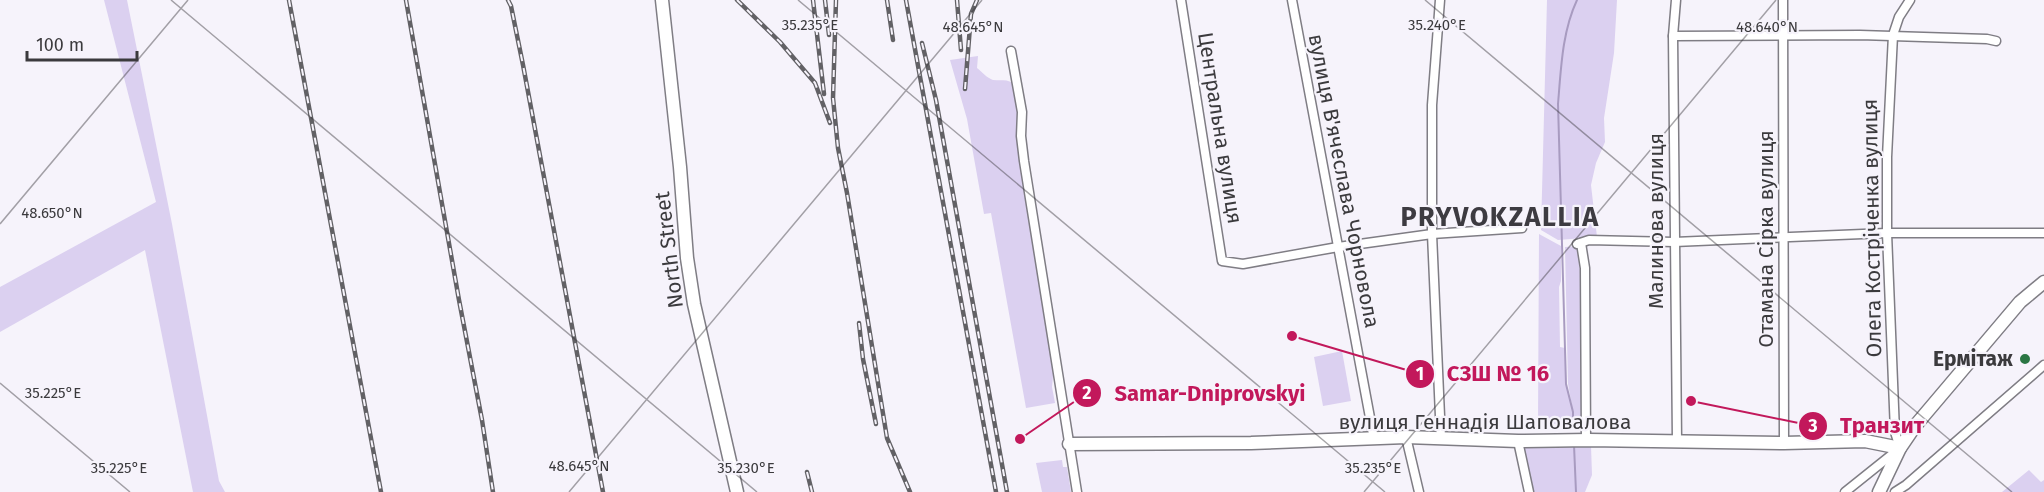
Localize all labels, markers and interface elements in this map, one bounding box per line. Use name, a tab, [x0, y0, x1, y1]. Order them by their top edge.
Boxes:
text: 35.235°E	[782, 16, 838, 34]
text: 35.240°E	[1408, 16, 1466, 34]
text: 48.645°N	[943, 18, 1003, 36]
text: 48.640°N	[1736, 18, 1798, 36]
scale bar	[27, 24, 136, 62]
street label: Центральна вулиця	[1192, 30, 1248, 226]
street label: вулиця В'ячеслава Чорновола	[1303, 32, 1385, 330]
text: 100 m	[36, 34, 84, 56]
street label: Олега Костріченка вулиця	[1857, 99, 1887, 357]
street label: Отамана Сірка вулиця	[1753, 130, 1779, 348]
street label: Малинова вулиця	[1643, 133, 1669, 309]
street label: North Street	[649, 190, 689, 310]
district label: PRYVOKZALLIA	[1400, 201, 1600, 233]
text: 48.650°N	[21, 204, 83, 222]
place label: Ермітаж	[1933, 346, 2013, 372]
marker: Ермітаж	[2018, 352, 2032, 366]
callout: СЗШ № 16	[1405, 354, 1561, 394]
text: СЗШ № 16	[1447, 360, 1549, 387]
text: 1	[1416, 363, 1424, 385]
callout: Samar-Dniprovskyi	[1072, 373, 1318, 413]
text: Samar-Dniprovskyi	[1114, 380, 1306, 407]
text: 2	[1082, 382, 1092, 404]
text: 35.225°E	[25, 384, 81, 402]
callout: Транзит	[1798, 406, 1936, 446]
street label: вулиця Геннадія Шаповалова	[1339, 409, 1631, 435]
text: Транзит	[1840, 412, 1925, 439]
text: 3	[1807, 415, 1818, 437]
text: 48.645°N	[549, 457, 609, 475]
text: 35.225°E	[91, 459, 147, 477]
text: 35.230°E	[717, 459, 775, 477]
text: 35.235°E	[1345, 459, 1401, 477]

